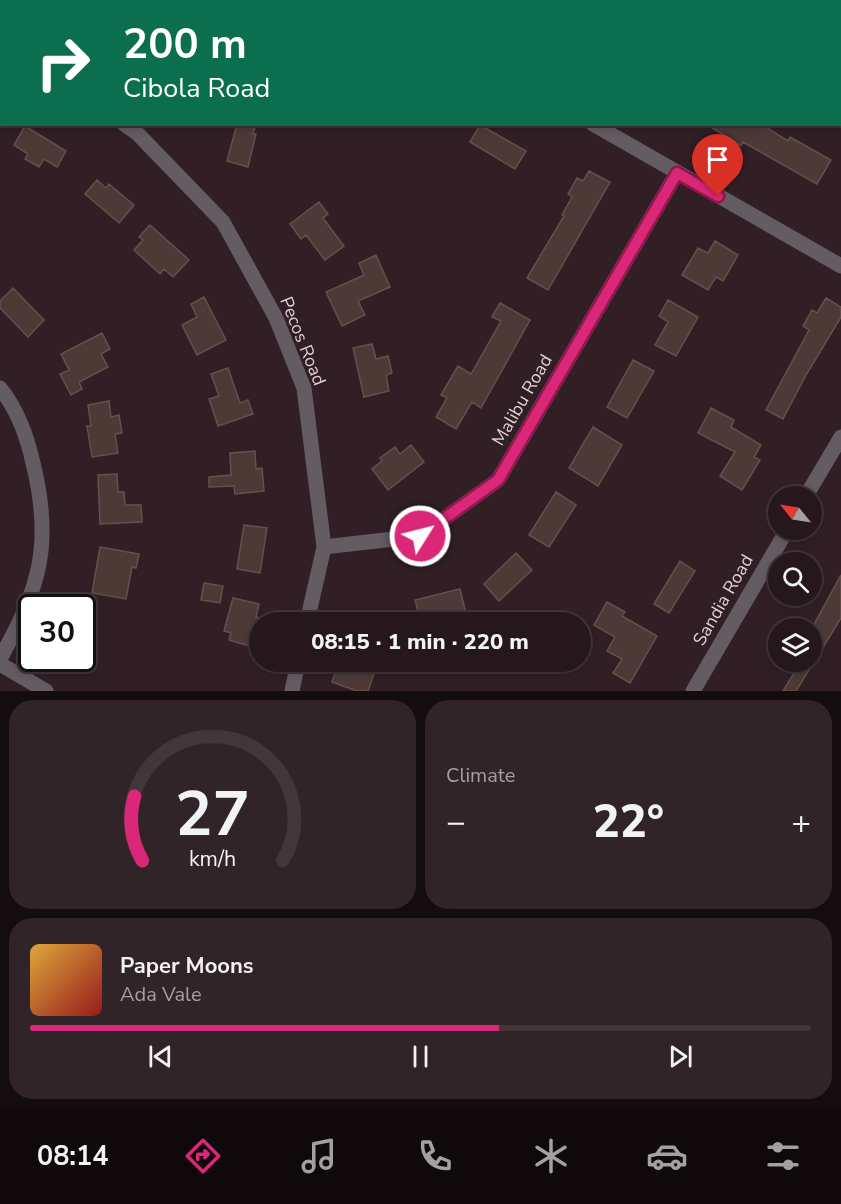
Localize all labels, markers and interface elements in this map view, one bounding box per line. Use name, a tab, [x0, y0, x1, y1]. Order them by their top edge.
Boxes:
text: 200 m	[123, 16, 247, 73]
icon: right	[24, 24, 102, 102]
text: Cibola Road	[123, 70, 270, 107]
pin	[692, 134, 743, 196]
icon: arrive	[701, 143, 734, 176]
street label: Pecos Road	[274, 293, 332, 389]
street label: Malibu Road	[486, 350, 558, 450]
north arrow	[768, 486, 822, 540]
map controls	[768, 486, 822, 672]
position arrow	[388, 504, 452, 568]
street label: Sandia Road	[687, 550, 759, 650]
button: search	[768, 552, 822, 606]
speed limit sign: 30	[18, 594, 96, 672]
button: layers	[768, 618, 822, 672]
text: 08:15 · 1 min · 220 m	[311, 627, 529, 657]
text: Climate	[446, 762, 515, 789]
text: 27	[175, 772, 250, 857]
text: 22°	[593, 792, 664, 853]
text: −	[446, 800, 466, 845]
text: +	[791, 800, 811, 845]
text: km/h	[189, 845, 236, 875]
text: Paper Moons	[120, 951, 254, 981]
text: Ada Vale	[120, 981, 202, 1008]
icon: previous	[144, 1040, 177, 1073]
icon: pause	[404, 1040, 437, 1073]
icon: next	[664, 1040, 697, 1073]
icon: directions	[182, 1135, 224, 1177]
icon: music	[298, 1135, 340, 1177]
icon: phone	[414, 1135, 456, 1177]
icon: climate	[530, 1135, 572, 1177]
icon: car	[646, 1135, 688, 1177]
icon: filters	[762, 1135, 804, 1177]
text: 08:14	[37, 1138, 108, 1175]

